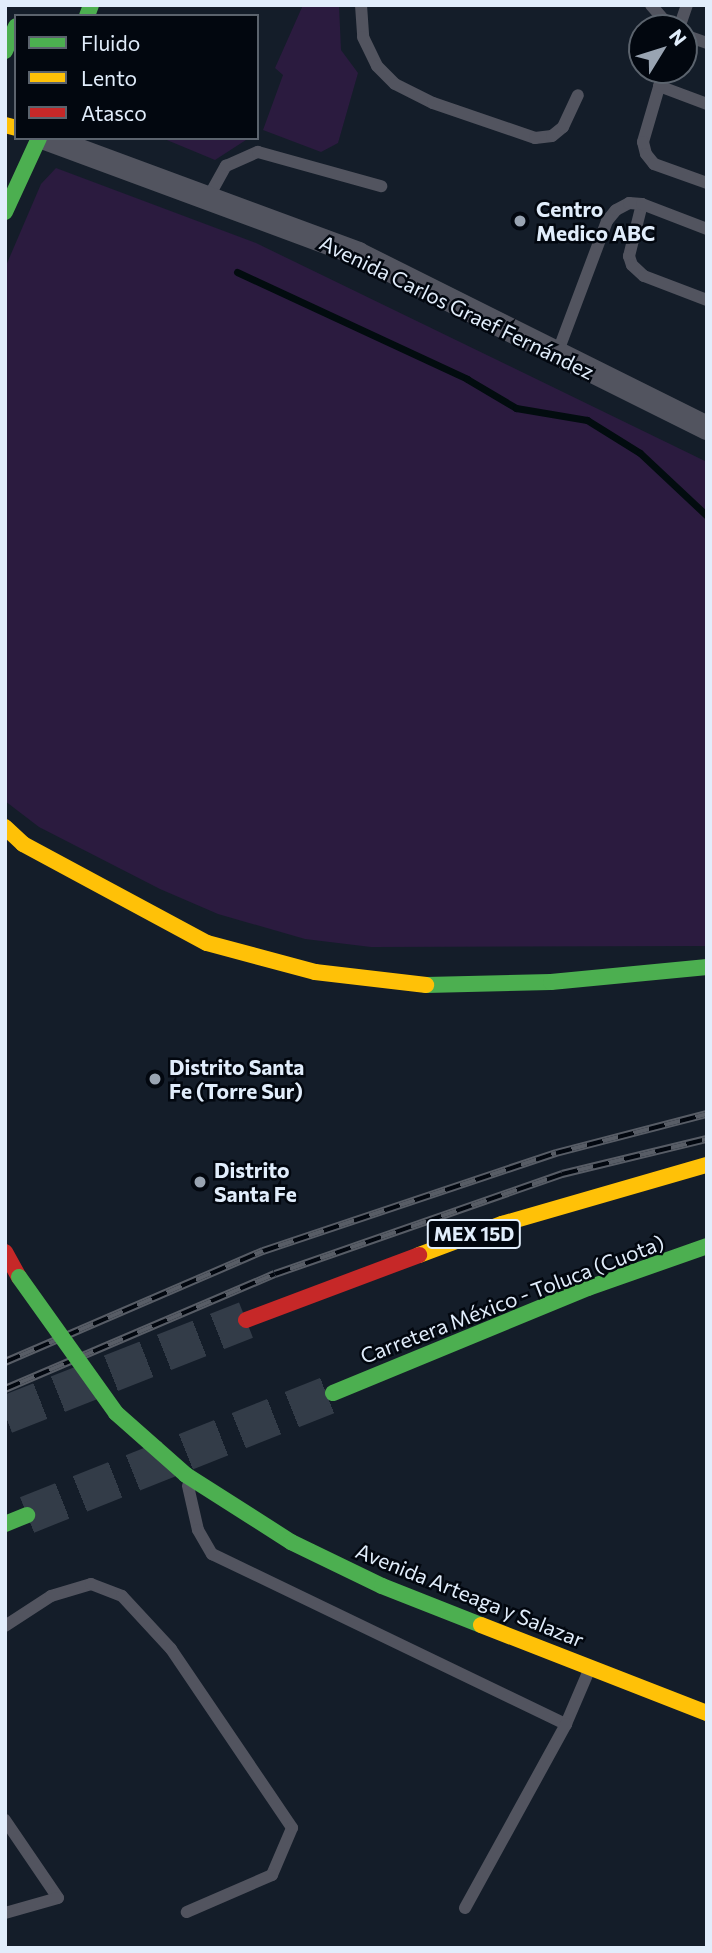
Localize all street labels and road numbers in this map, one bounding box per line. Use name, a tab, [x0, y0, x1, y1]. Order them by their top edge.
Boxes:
street label: Avenida Carlos Graef Fernández	[316, 229, 598, 385]
road number: MEX 15D	[427, 1218, 521, 1250]
street label: Carretera México - Toluca (Cuota)	[357, 1229, 667, 1369]
street label: Avenida Arteaga y Salazar	[352, 1538, 588, 1652]

